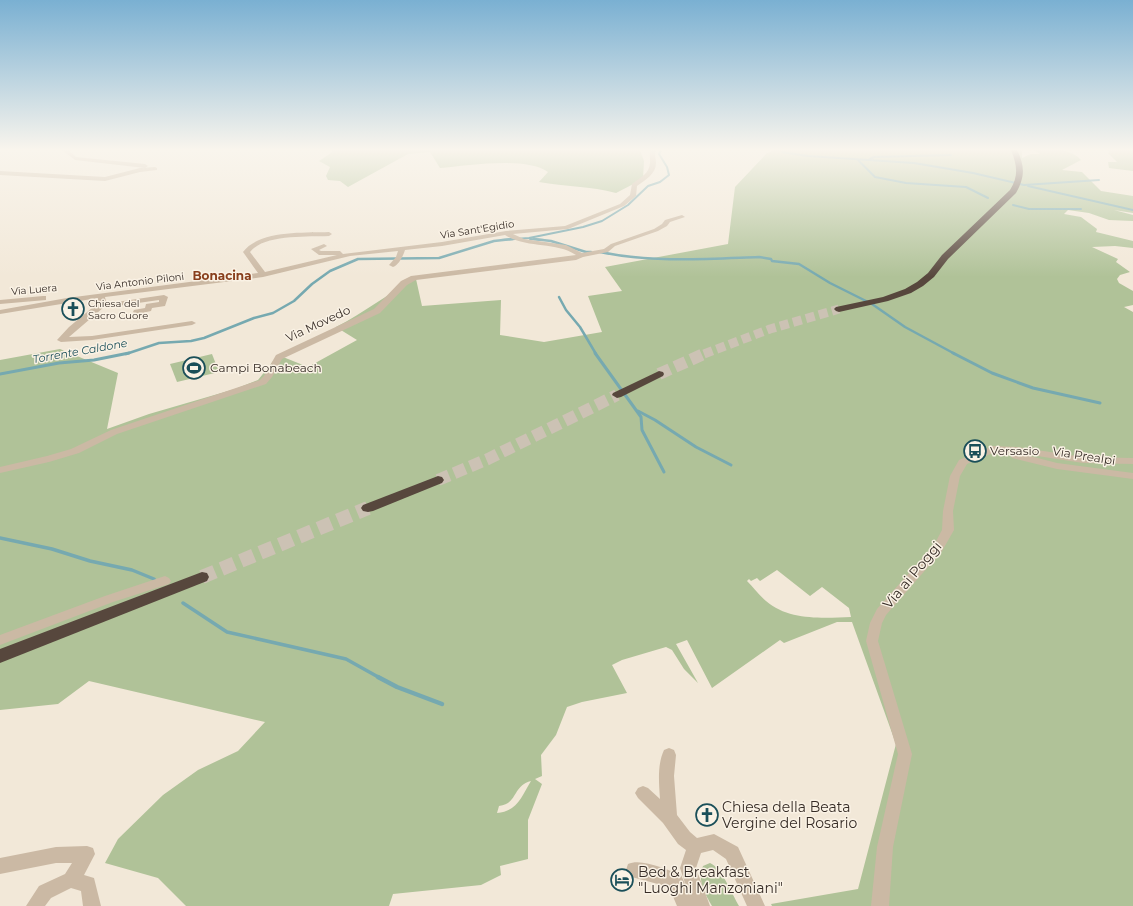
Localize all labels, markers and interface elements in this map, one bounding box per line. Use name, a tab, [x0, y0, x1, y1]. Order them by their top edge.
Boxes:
street label: Via Sant'Egidio	[439, 217, 515, 242]
district label: Bonacina	[192, 268, 252, 283]
street label: Via Antonio Piloni	[95, 270, 185, 293]
street label: Via Luera	[11, 281, 58, 298]
church icon: Chiesa del Sacro Cuore	[60, 296, 86, 322]
place label: Chiesa del Sacro Cuore	[88, 297, 148, 322]
street label: Via Movedo	[283, 302, 353, 345]
water label: Torrente Caldone	[32, 336, 129, 366]
sports icon: Campi Bonabeach	[181, 355, 207, 381]
place label: Campi Bonabeach	[210, 360, 322, 375]
bus stop icon: Versasio	[962, 438, 988, 464]
place label: Versasio	[990, 443, 1039, 458]
street label: Via Prealpi	[1052, 443, 1117, 468]
street label: Via ai Poggi	[879, 538, 945, 612]
place label: Chiesa della Beata Vergine del Rosario	[722, 798, 857, 832]
church icon: Chiesa della Beata Vergine del Rosario	[694, 802, 720, 828]
place label: Bed & Breakfast "Luoghi Manzoniani"	[638, 863, 783, 897]
hotel icon: Bed & Breakfast "Luoghi Manzoniani"	[609, 867, 635, 893]

